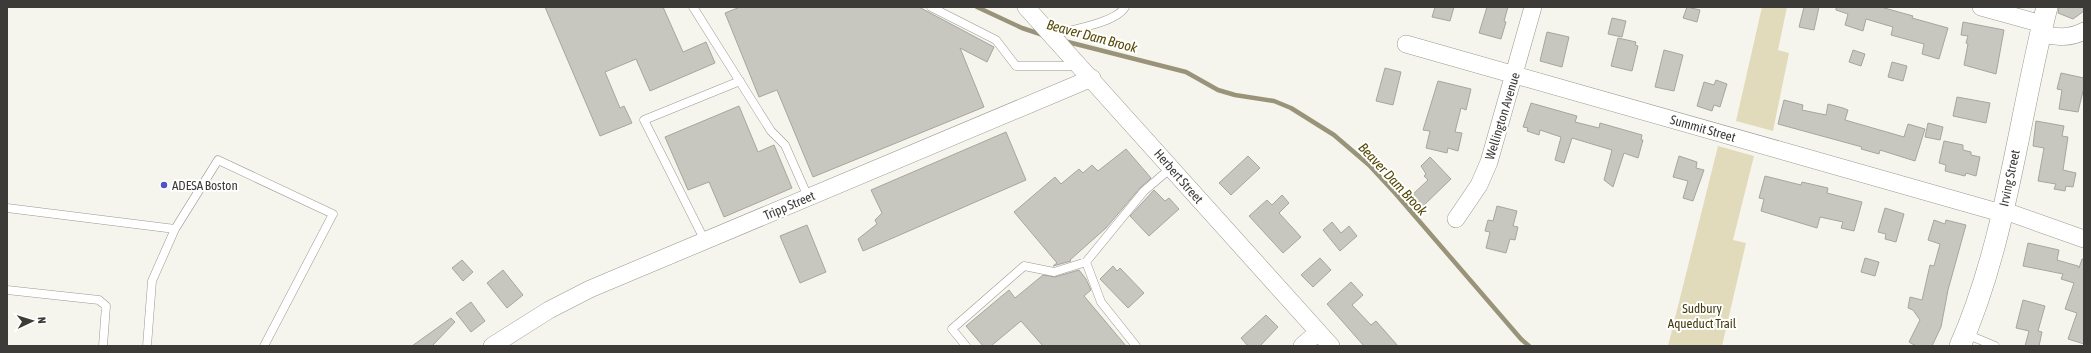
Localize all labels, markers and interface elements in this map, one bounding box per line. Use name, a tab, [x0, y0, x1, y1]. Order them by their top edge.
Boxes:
water label: Beaver Dam Brook	[1045, 16, 1140, 56]
street label: Wellington Avenue	[1482, 71, 1523, 162]
street label: Summit Street	[1668, 112, 1738, 145]
water label: Beaver Dam Brook	[1355, 139, 1431, 219]
street label: Herbert Street	[1151, 146, 1206, 207]
street label: Irving Street	[1996, 148, 2023, 208]
place label: ADESA Boston	[172, 178, 238, 193]
marker: ADESA Boston	[159, 180, 169, 190]
street label: Tripp Street	[761, 188, 817, 223]
north arrow	[12, 301, 52, 341]
park label: Sudbury Aqueduct Trail	[1668, 301, 1737, 331]
text: N	[36, 317, 48, 324]

